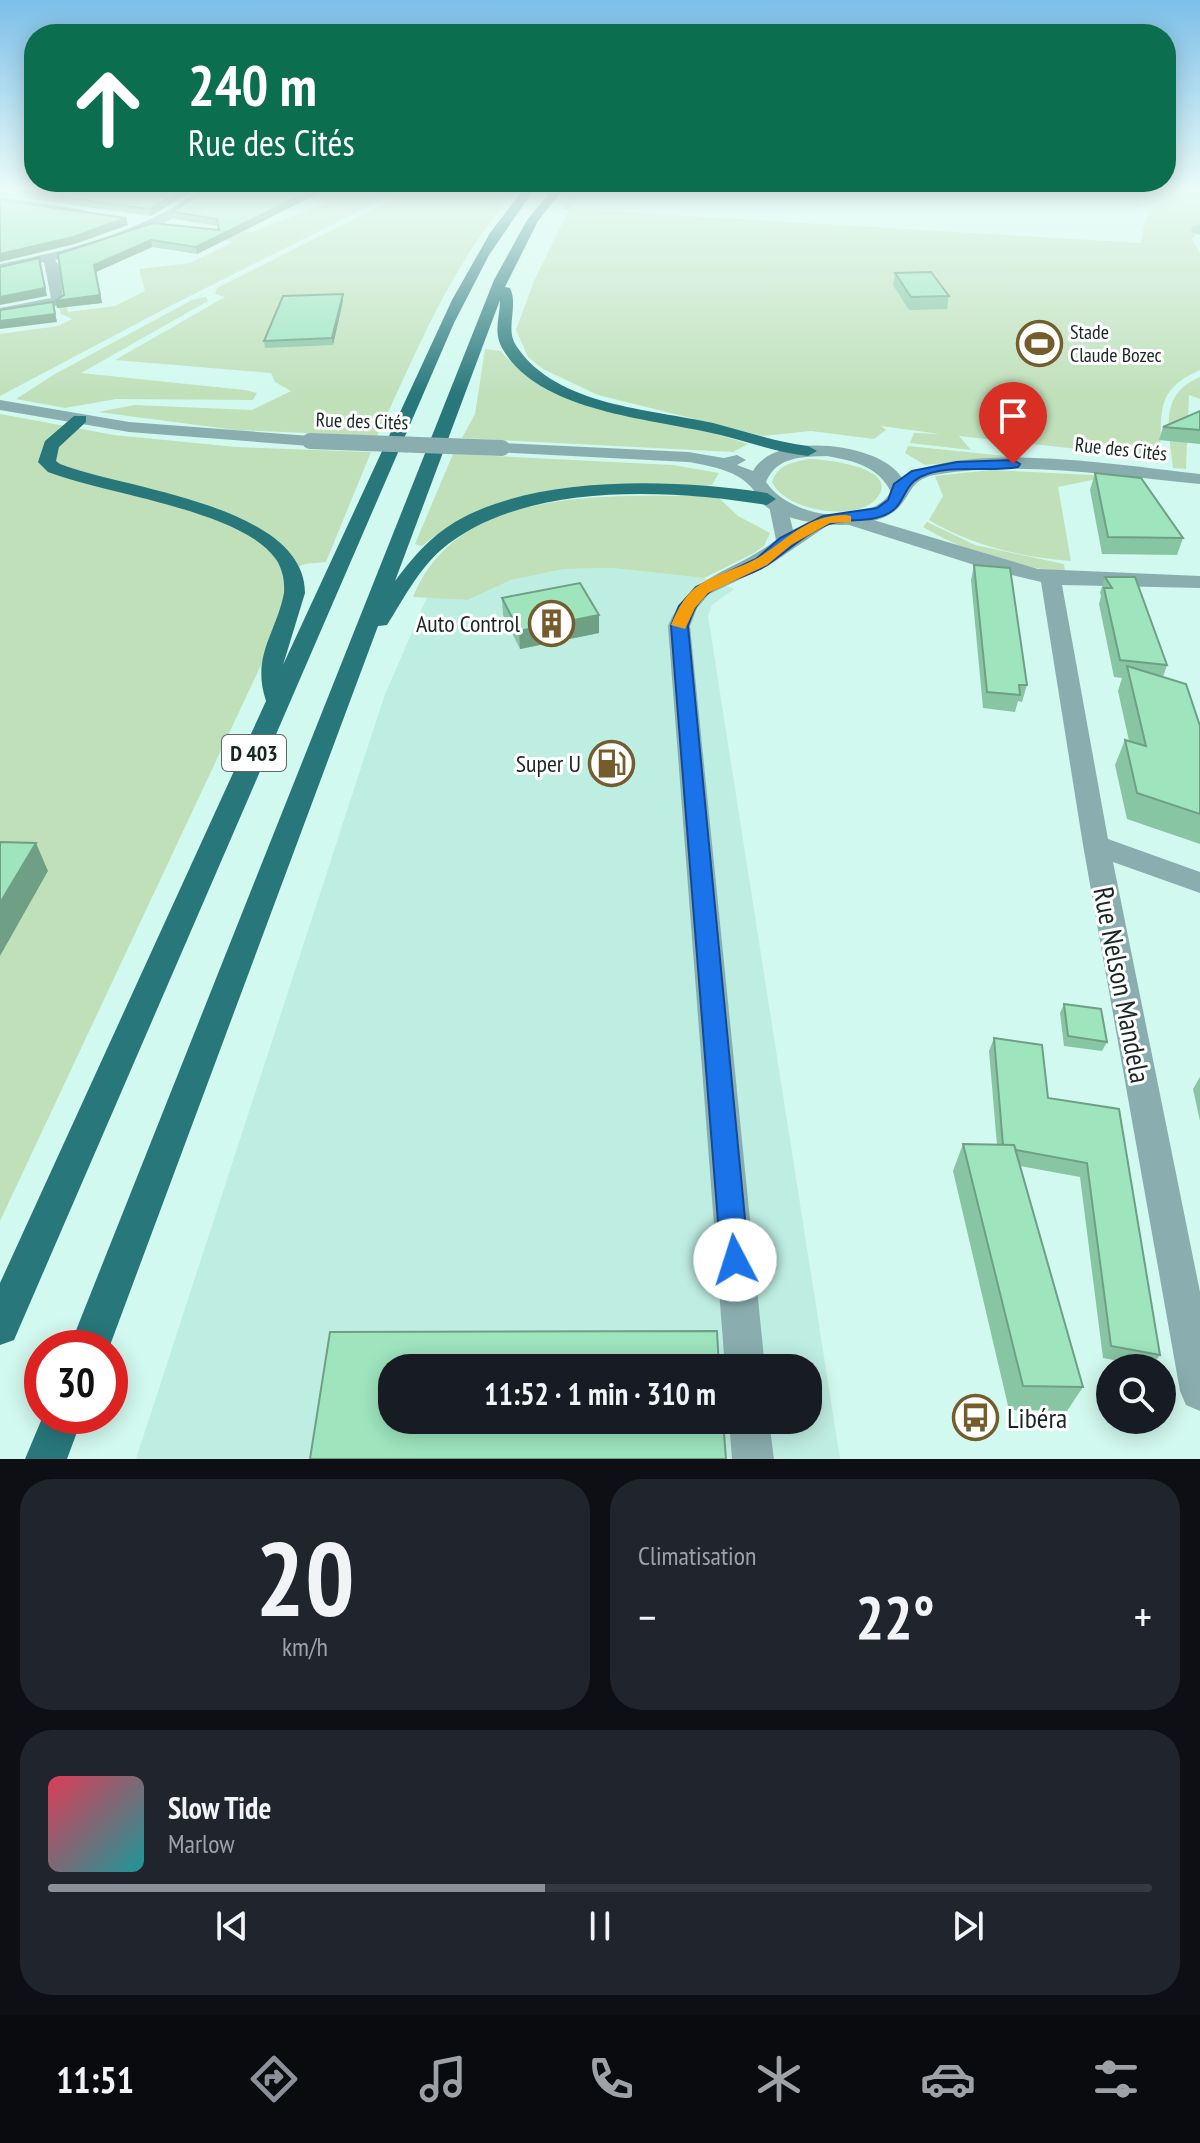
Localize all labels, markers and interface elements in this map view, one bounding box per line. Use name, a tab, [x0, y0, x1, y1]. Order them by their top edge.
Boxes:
text: 240 m	[188, 49, 317, 121]
icon: ahead	[56, 56, 160, 160]
text: Rue des Cités	[188, 119, 355, 166]
place label: Stade Claude Bozec	[1070, 319, 1162, 368]
sports icon: Stade Claude Bozec	[1015, 320, 1063, 368]
pin	[979, 382, 1047, 464]
icon: arrive	[991, 394, 1035, 438]
street label: Rue des Cités	[315, 406, 409, 436]
street label: Rue des Cités	[1074, 431, 1169, 467]
building icon: Auto Control	[527, 600, 575, 648]
place label: Auto Control	[416, 608, 520, 639]
road number: D 403	[222, 735, 286, 771]
fuel station icon: Super U	[588, 740, 636, 788]
place label: Super U	[516, 748, 581, 779]
street label: Rue Nelson Mandela	[1085, 884, 1160, 1086]
position arrow	[693, 1218, 777, 1302]
speed limit sign: 30	[24, 1330, 128, 1434]
map controls	[1096, 1354, 1176, 1434]
button: search	[1096, 1354, 1176, 1434]
text: 11:52 · 1 min · 310 m	[484, 1374, 716, 1413]
bus stop icon: Libéra	[952, 1394, 1000, 1442]
place label: Libéra	[1007, 1399, 1067, 1436]
text: 20	[255, 1510, 355, 1645]
text: Climatisation	[638, 1539, 756, 1572]
text: 22°	[855, 1578, 935, 1656]
text: −	[638, 1588, 656, 1645]
text: +	[1134, 1588, 1152, 1645]
text: km/h	[282, 1630, 328, 1663]
text: Slow Tide	[168, 1788, 271, 1827]
text: Marlow	[168, 1827, 234, 1860]
icon: previous	[210, 1904, 254, 1948]
icon: pause	[578, 1904, 622, 1948]
icon: next	[946, 1904, 990, 1948]
icon: directions	[246, 2051, 302, 2107]
icon: music	[415, 2051, 471, 2107]
icon: phone	[583, 2051, 639, 2107]
icon: climate	[751, 2051, 807, 2107]
icon: car	[920, 2051, 976, 2107]
icon: filters	[1088, 2051, 1144, 2107]
text: 11:51	[56, 2056, 134, 2103]

